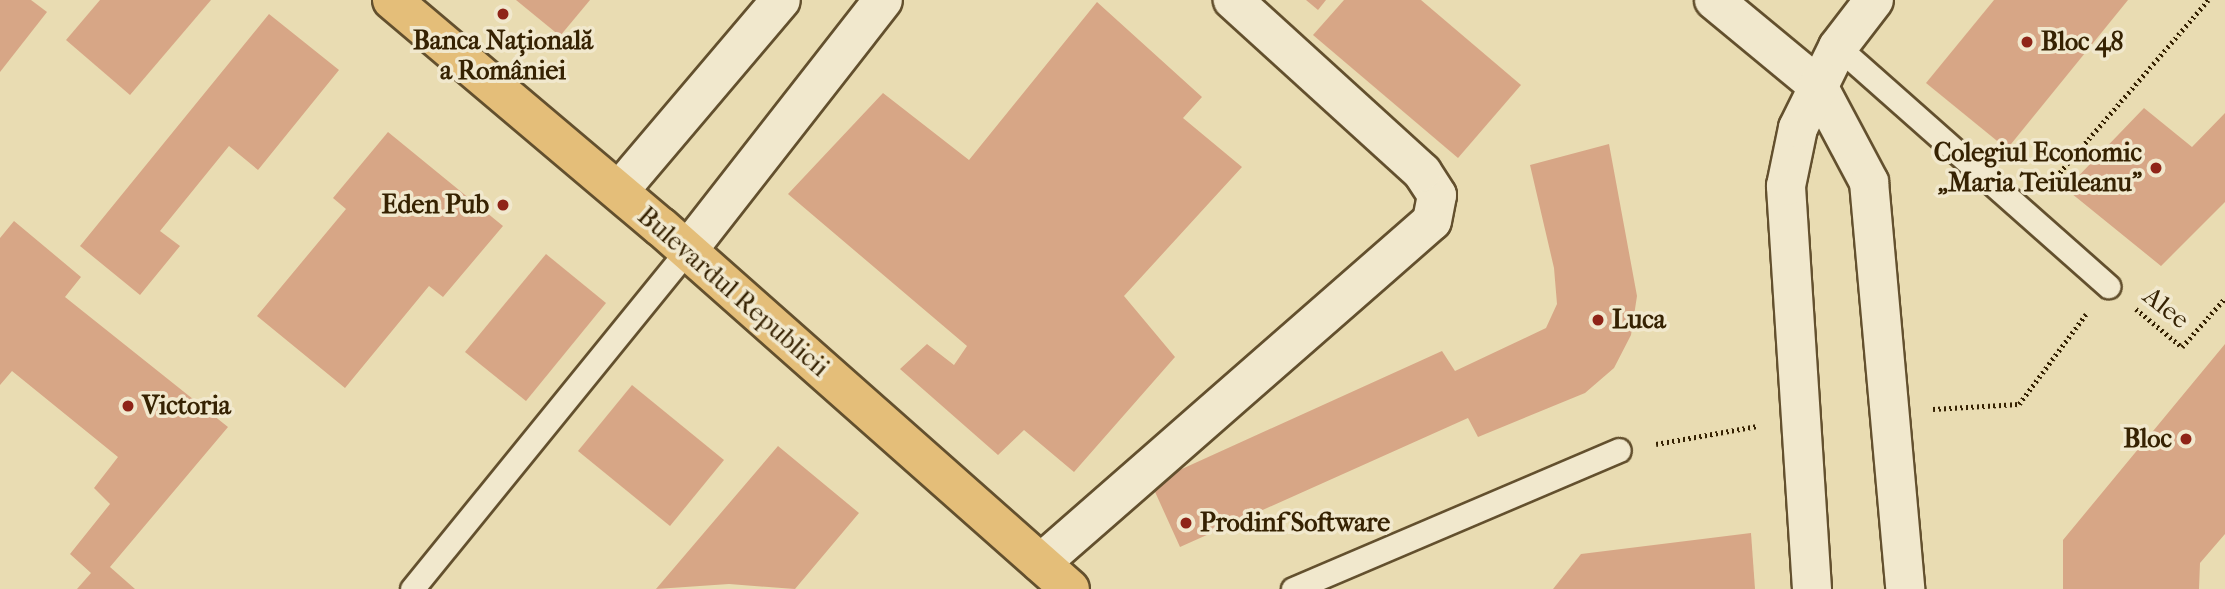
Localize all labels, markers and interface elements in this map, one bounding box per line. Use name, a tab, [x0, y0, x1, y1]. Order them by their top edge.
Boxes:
marker: Banca Națională a României	[495, 6, 511, 22]
place label: Banca Națională a României	[413, 25, 593, 86]
place label: Bloc 48	[2041, 26, 2124, 58]
marker: Bloc 48	[2019, 34, 2035, 50]
place label: Colegiul Economic „Maria Teiuleanu”	[1934, 137, 2142, 198]
marker: Colegiul Economic „Maria Teiuleanu”	[2148, 160, 2164, 176]
place label: Eden Pub	[382, 189, 489, 221]
marker: Eden Pub	[495, 197, 511, 213]
street label: Bulevardul Republicii	[631, 200, 835, 384]
street label: Alee	[2137, 280, 2195, 336]
place label: Luca	[1612, 304, 1666, 336]
marker: Luca	[1590, 312, 1606, 328]
place label: Victoria	[142, 390, 231, 422]
marker: Victoria	[120, 398, 136, 414]
place label: Bloc	[2123, 423, 2172, 455]
marker: Bloc	[2178, 431, 2194, 447]
place label: Prodinf Software	[1200, 507, 1390, 539]
marker: Prodinf Software	[1178, 515, 1194, 531]

